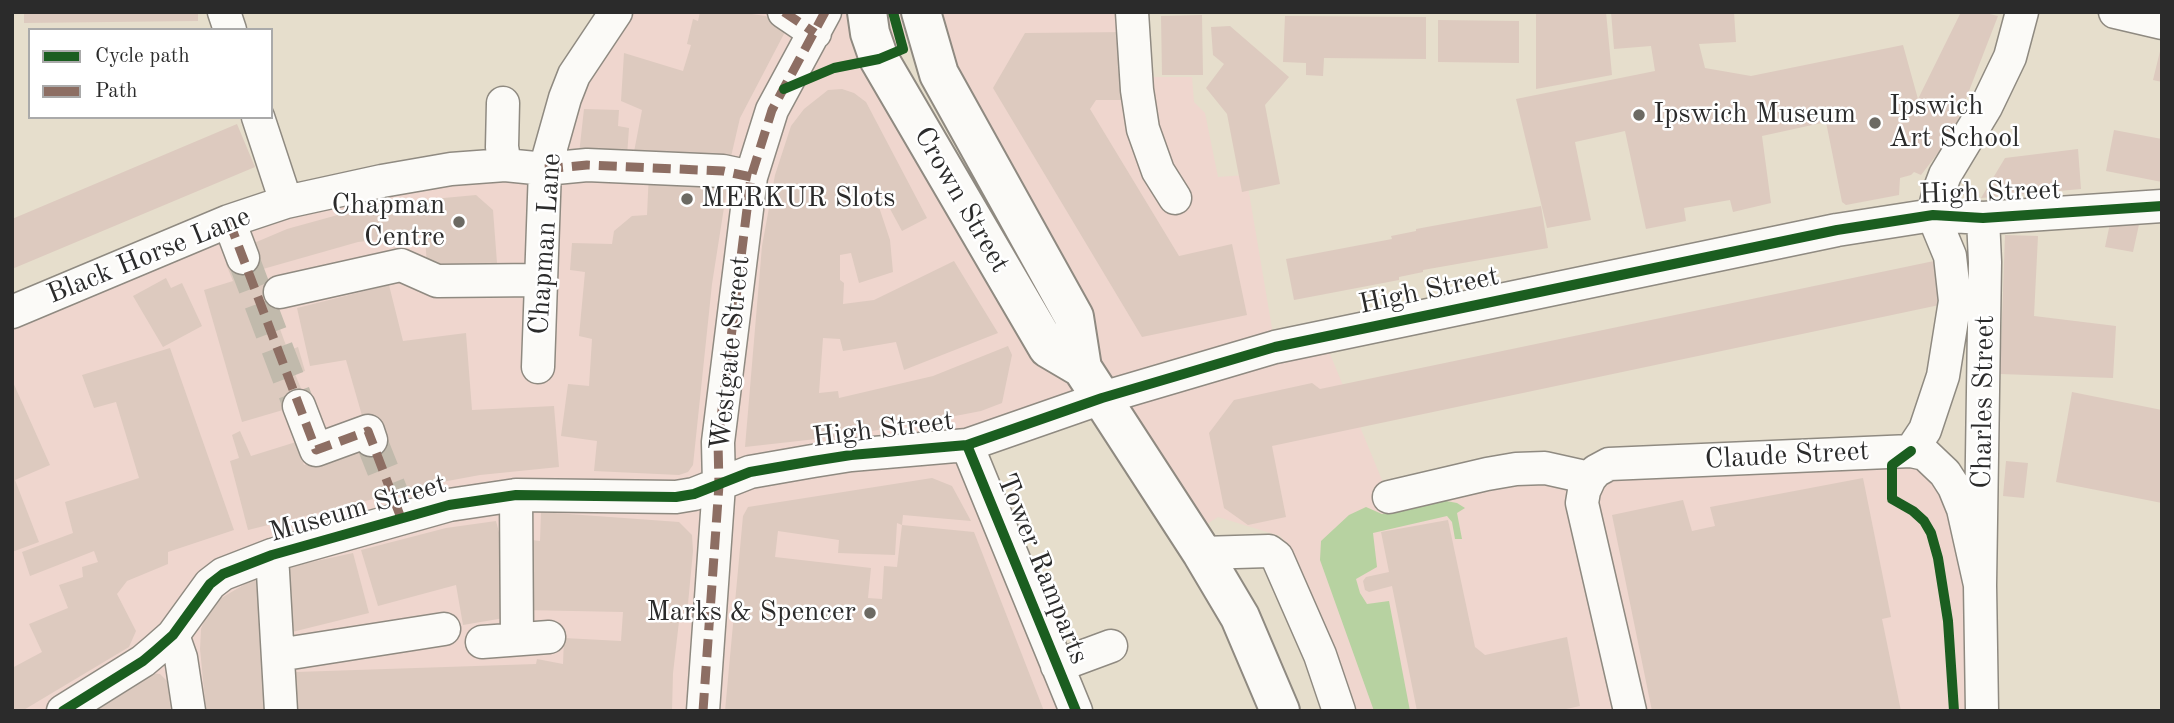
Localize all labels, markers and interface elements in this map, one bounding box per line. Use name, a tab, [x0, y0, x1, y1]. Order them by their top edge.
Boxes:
legend	[28, 28, 273, 119]
text: Cycle path	[95, 46, 190, 67]
text: Path	[95, 81, 138, 102]
place label: Ipswich Art School	[1889, 90, 2020, 156]
place label: Ipswich Museum	[1653, 98, 1856, 132]
marker: Ipswich Museum	[1631, 107, 1647, 123]
marker: Ipswich Art School	[1867, 115, 1883, 131]
street label: Crown Street	[906, 121, 1016, 279]
street label: Chapman Lane	[523, 152, 569, 336]
street label: High Street	[1918, 174, 2062, 212]
place label: MERKUR Slots	[701, 182, 895, 216]
place label: Chapman Centre	[331, 189, 445, 255]
marker: MERKUR Slots	[679, 191, 695, 207]
street label: Black Horse Lane	[42, 200, 256, 312]
marker: Chapman Centre	[451, 214, 467, 230]
street label: Westgate Street	[704, 254, 758, 452]
street label: High Street	[1356, 260, 1502, 322]
street label: Charles Street	[1966, 315, 2002, 489]
street label: High Street	[810, 405, 956, 455]
street label: Claude Street	[1704, 435, 1870, 477]
street label: Museum Street	[266, 468, 450, 550]
street label: Tower Ramparts	[989, 469, 1095, 669]
place label: Marks & Spencer	[646, 596, 856, 630]
marker: Marks & Spencer	[862, 605, 878, 621]

